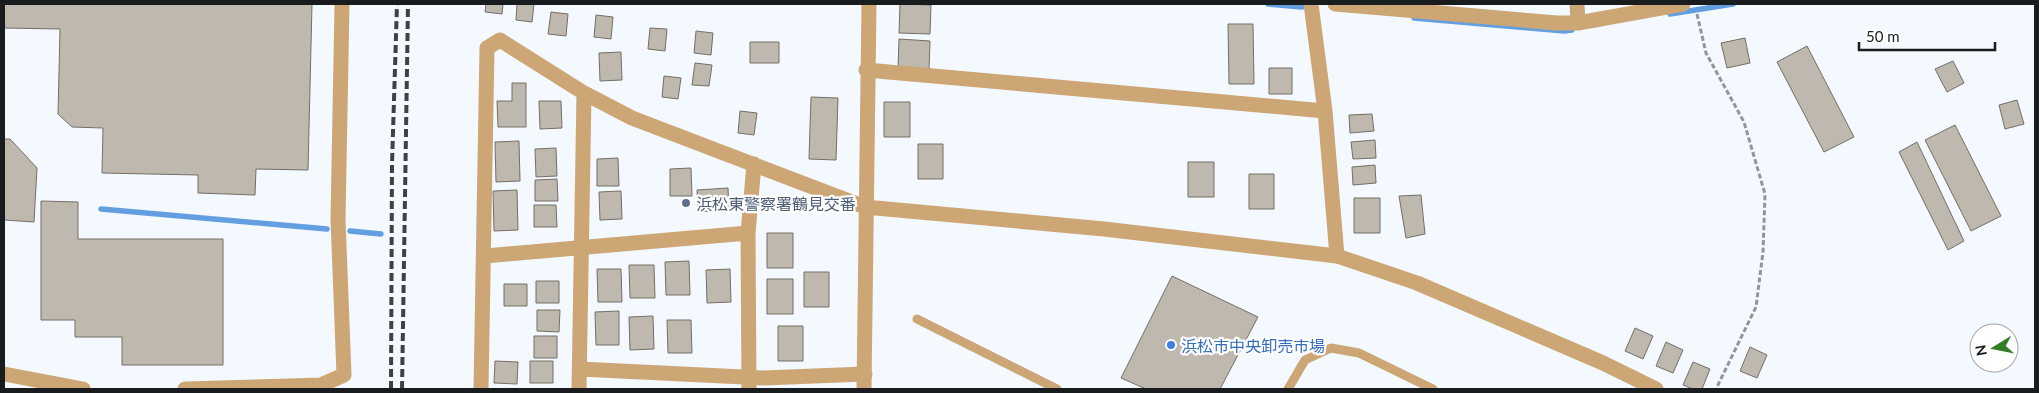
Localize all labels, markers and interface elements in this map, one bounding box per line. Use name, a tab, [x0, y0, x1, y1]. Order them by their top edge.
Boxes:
scale bar	[1859, 20, 1995, 52]
text: 50 m	[1866, 27, 1900, 45]
place label: 浜松東警察署鶴見交番	[696, 194, 856, 213]
marker: 浜松東警察署鶴見交番	[680, 197, 692, 209]
north arrow	[1969, 323, 2019, 373]
place label: 浜松市中央卸売市場	[1181, 336, 1325, 355]
marker: 浜松市中央卸売市場	[1165, 339, 1177, 351]
text: N	[1971, 344, 1990, 357]

